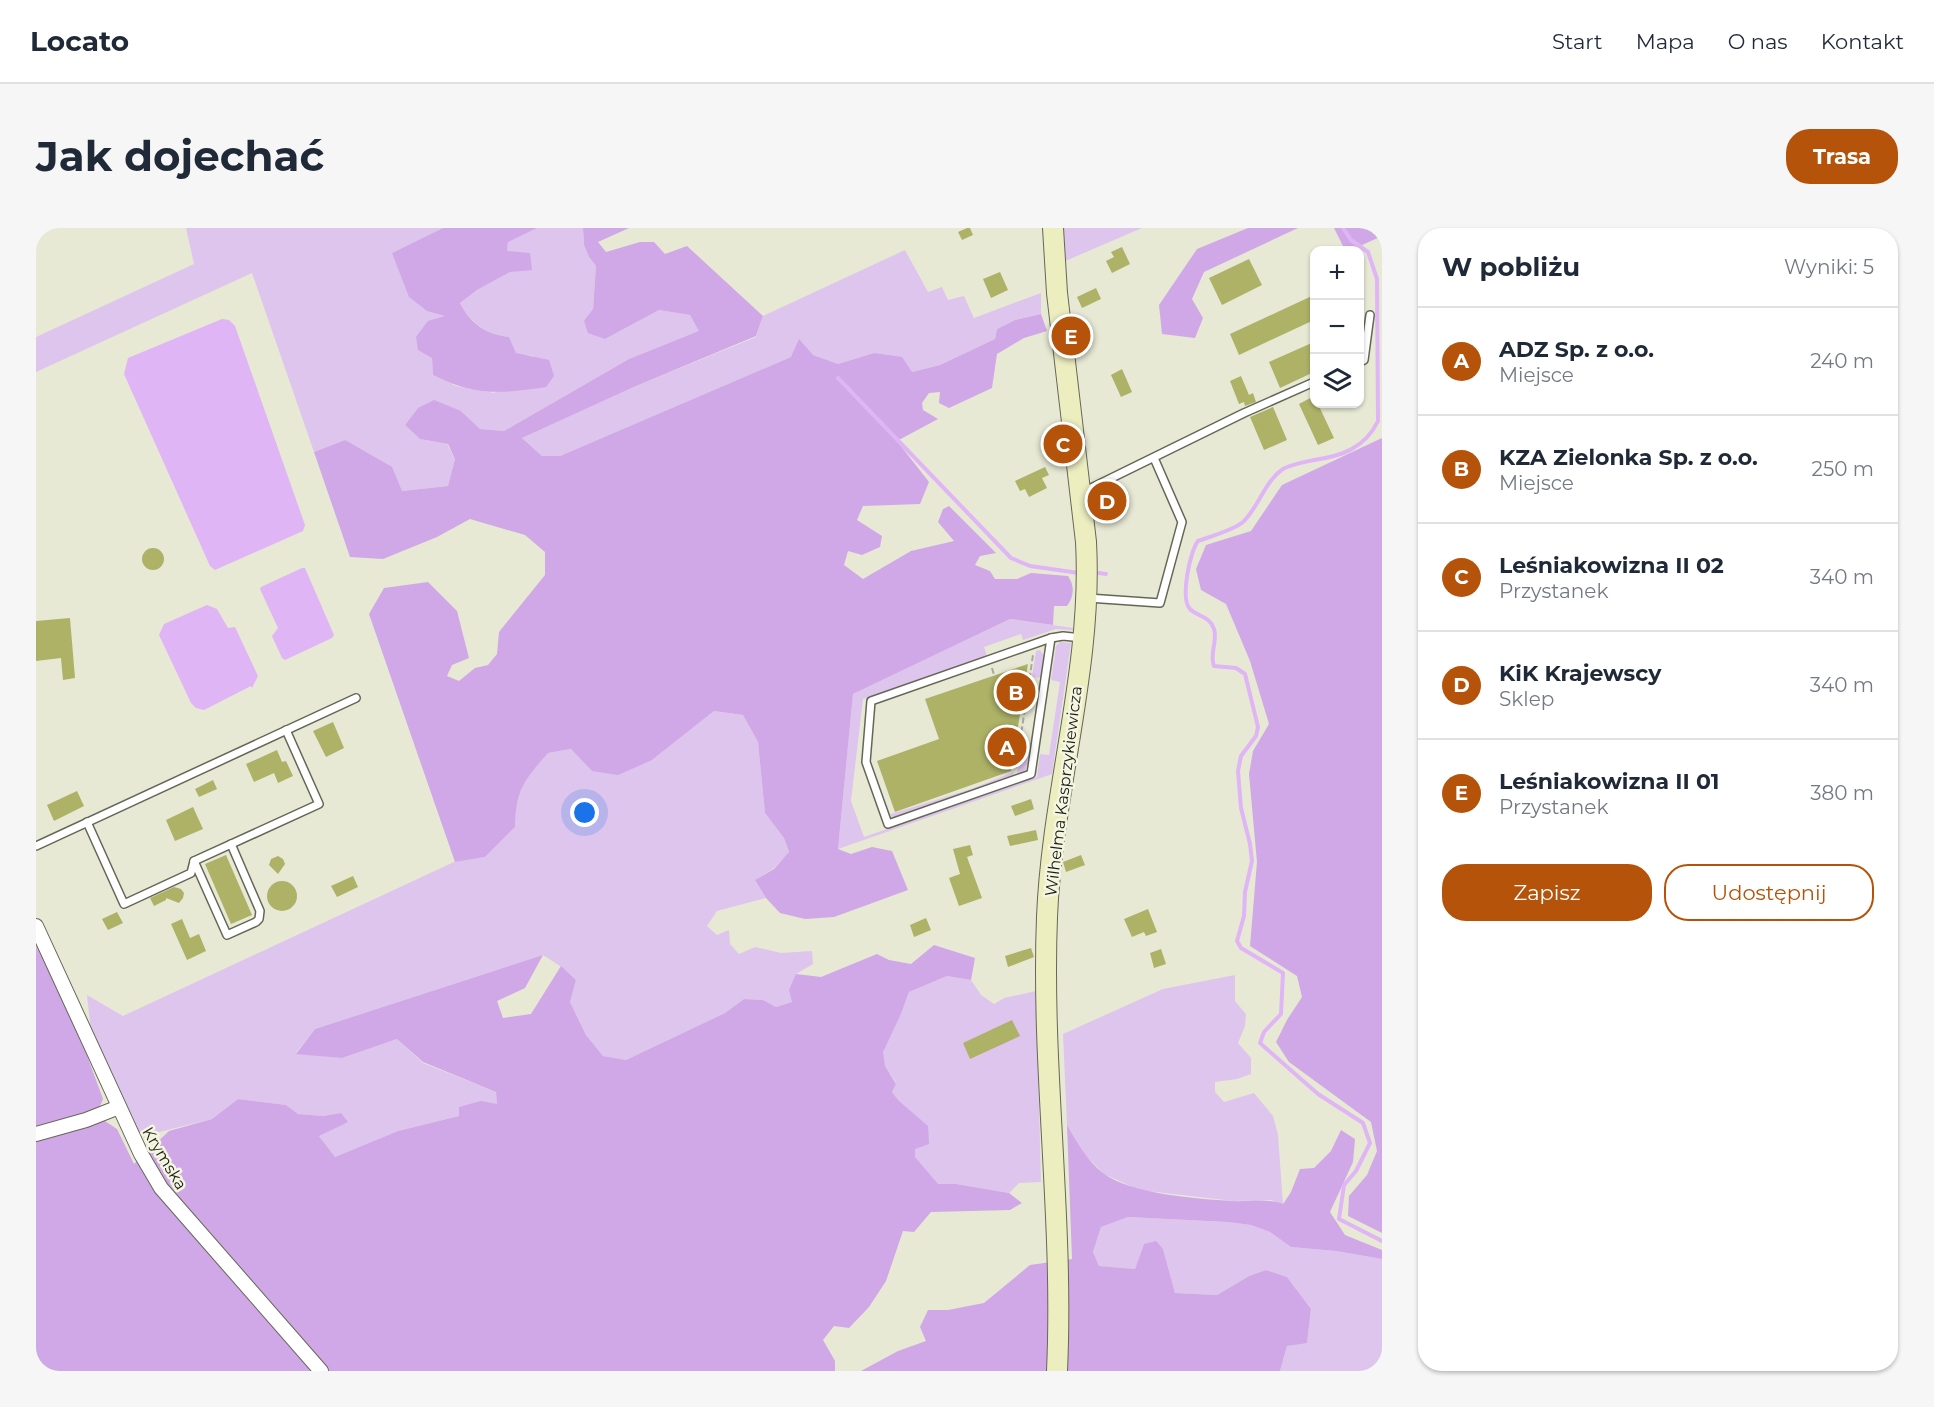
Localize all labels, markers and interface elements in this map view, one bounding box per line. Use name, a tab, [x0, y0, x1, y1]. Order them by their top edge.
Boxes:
text: Locato	[30, 24, 129, 58]
text: Start	[1552, 29, 1603, 54]
text: Mapa	[1636, 29, 1695, 54]
text: O nas	[1728, 29, 1788, 54]
text: Kontakt	[1821, 29, 1904, 54]
button: Trasa	[1786, 129, 1898, 184]
text: Jak dojechać	[36, 130, 324, 182]
map controls	[1310, 246, 1364, 408]
button: +	[1310, 246, 1364, 300]
text: W pobliżu	[1442, 251, 1580, 283]
text: Wyniki: 5	[1784, 255, 1874, 279]
button: −	[1310, 300, 1364, 354]
pin: E	[1052, 314, 1090, 358]
text: ADZ Sp. z o.o.	[1499, 336, 1654, 363]
text: A	[1454, 349, 1469, 373]
text: 240 m	[1810, 349, 1874, 373]
button: layers	[1310, 354, 1364, 408]
text: Miejsce	[1499, 363, 1574, 387]
pin: C	[1044, 422, 1082, 466]
text: KZA Zielonka Sp. z o.o.	[1499, 444, 1758, 471]
text: B	[1454, 457, 1469, 481]
text: 250 m	[1812, 457, 1874, 481]
text: Miejsce	[1499, 471, 1574, 495]
pin: D	[1088, 478, 1126, 524]
text: Leśniakowizna II 02	[1499, 552, 1724, 579]
text: C	[1454, 565, 1469, 589]
text: 340 m	[1810, 565, 1874, 589]
text: Przystanek	[1499, 579, 1608, 603]
text: KiK Krajewscy	[1499, 660, 1661, 687]
pin: B	[996, 670, 1036, 714]
text: D	[1453, 673, 1470, 697]
text: 340 m	[1810, 673, 1874, 697]
street label: Wilhelma Kasprzykiewicza	[1041, 685, 1086, 897]
text: Sklep	[1499, 687, 1554, 711]
pin: A	[988, 724, 1026, 770]
text: Leśniakowizna II 01	[1499, 768, 1719, 795]
text: E	[1455, 781, 1468, 805]
text: 380 m	[1810, 781, 1874, 805]
text: Przystanek	[1499, 795, 1608, 819]
your location	[570, 798, 599, 827]
button: Zapisz	[1442, 864, 1652, 921]
button: Udostępnij	[1664, 864, 1874, 921]
street label: Krymska	[138, 1123, 191, 1193]

